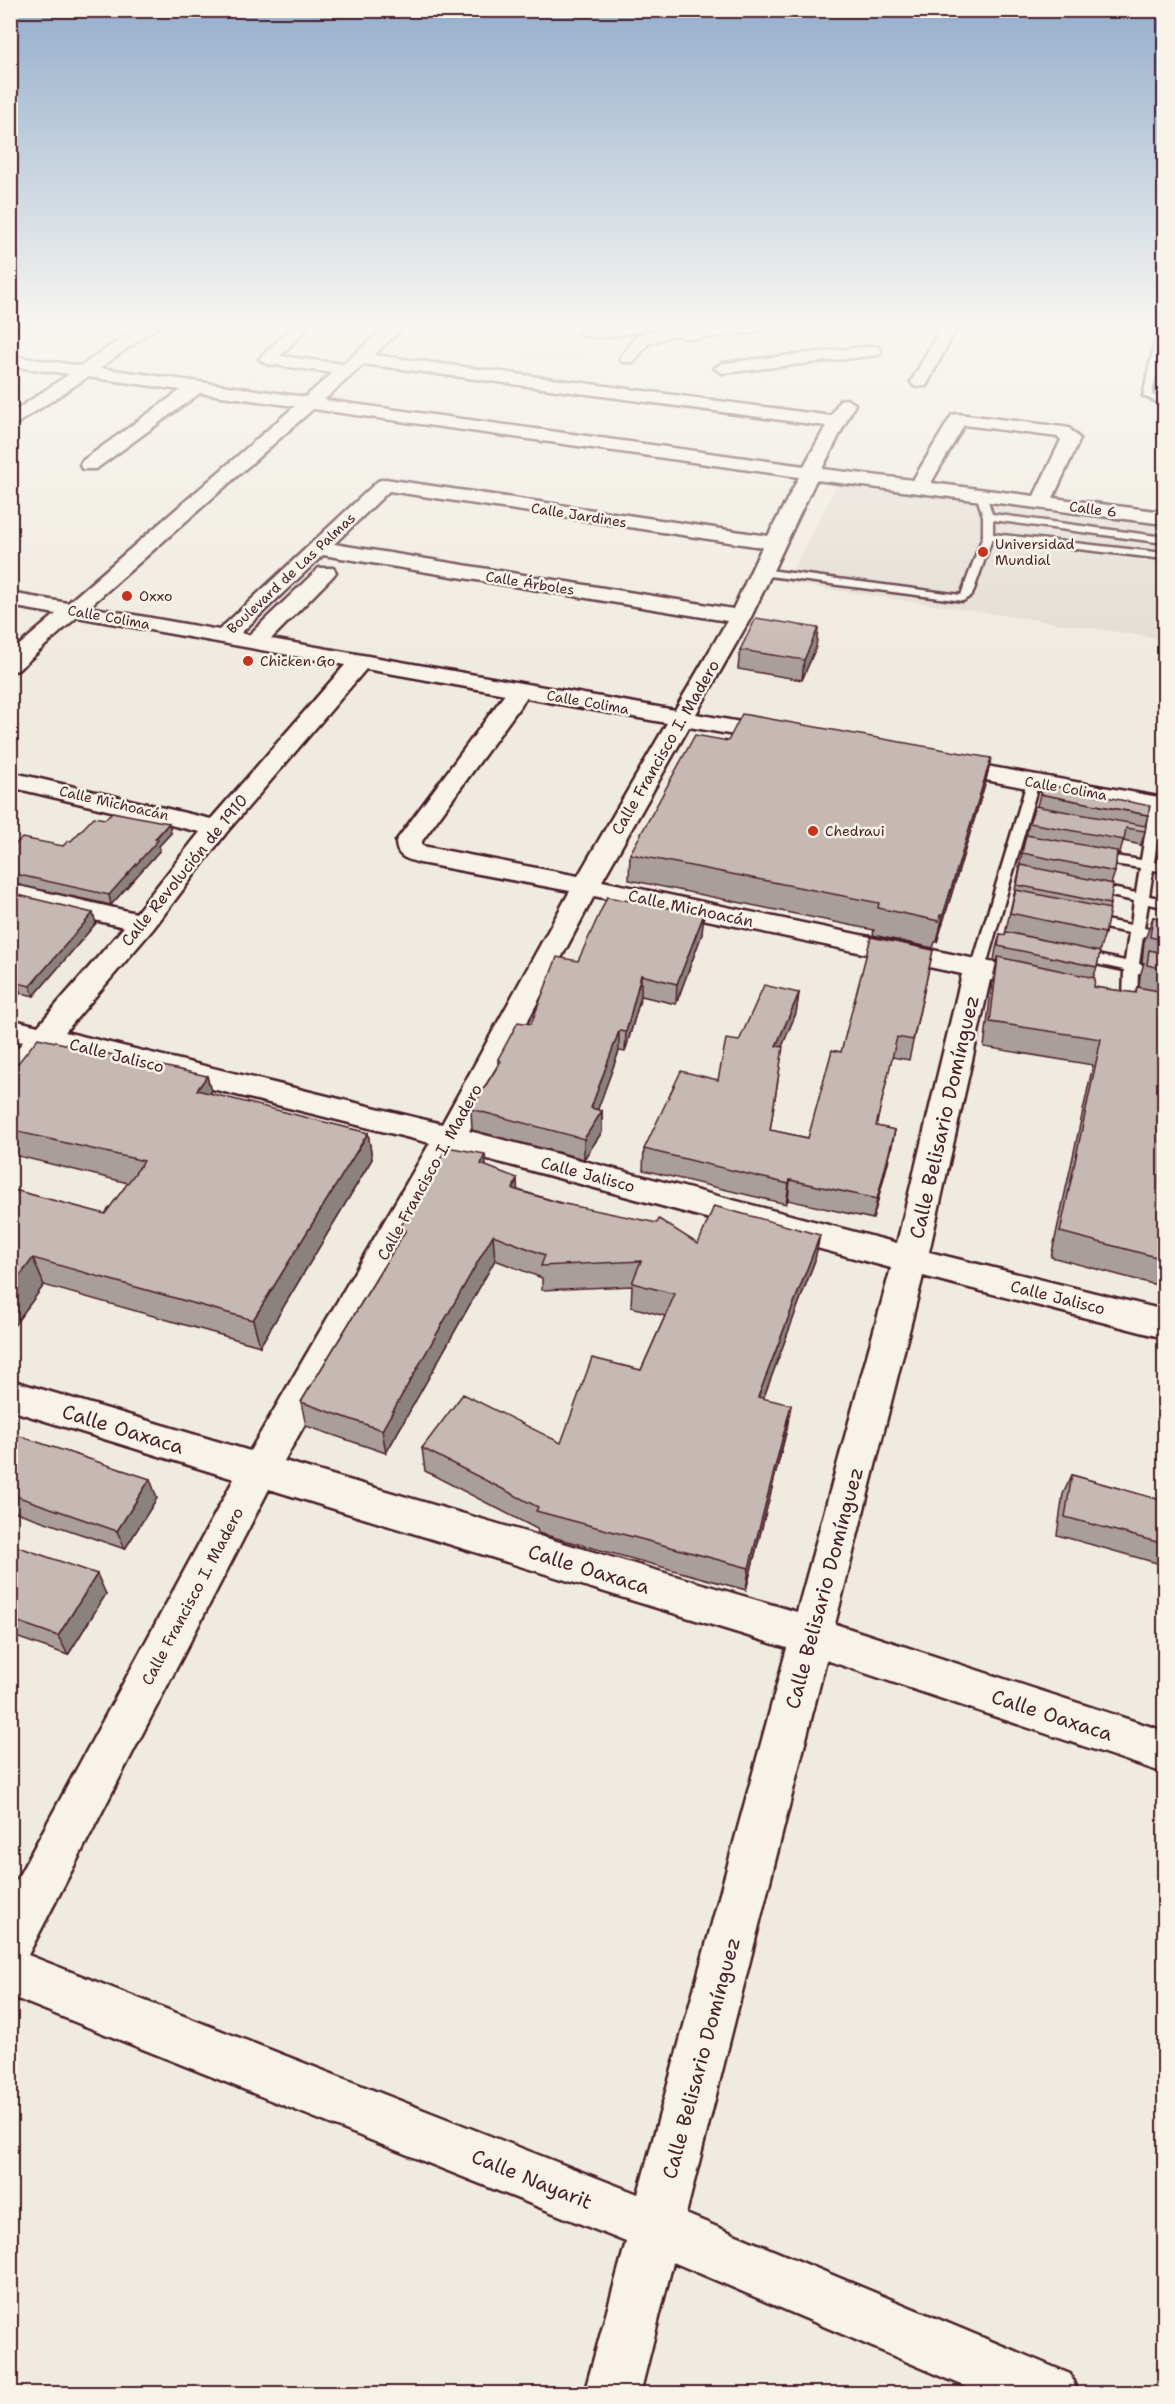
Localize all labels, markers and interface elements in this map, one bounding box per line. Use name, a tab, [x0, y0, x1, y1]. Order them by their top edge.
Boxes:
street label: Calle 6	[1068, 497, 1118, 521]
street label: Calle Jardines	[530, 499, 628, 531]
street label: Boulevard de Las Palmas	[223, 509, 359, 637]
place label: Universidad Mundial	[995, 535, 1074, 569]
marker: Universidad Mundial	[976, 545, 990, 559]
street label: Calle Árboles	[484, 567, 576, 599]
place label: Oxxo	[139, 587, 172, 605]
marker: Oxxo	[120, 589, 134, 603]
street label: Calle Colima	[66, 601, 152, 633]
place label: Chicken Go	[260, 652, 335, 670]
marker: Chicken Go	[241, 654, 255, 668]
street label: Calle Francisco I. Madero	[607, 656, 724, 838]
street label: Calle Colima	[545, 686, 631, 718]
street label: Calle Colima	[1023, 772, 1109, 804]
street label: Calle Michoacán	[58, 782, 171, 824]
street label: Calle Revolución de 1910	[116, 790, 252, 951]
place label: Chedraui	[825, 822, 885, 840]
marker: Chedraui	[806, 824, 820, 838]
street label: Calle Michoacán	[626, 885, 756, 932]
street label: Calle Belisario Domínguez	[903, 993, 985, 1241]
street label: Calle Jalisco	[67, 1034, 166, 1077]
street label: Calle Francisco I. Madero	[372, 1080, 487, 1264]
street label: Calle Jalisco	[538, 1152, 637, 1197]
street label: Calle Jalisco	[1008, 1276, 1107, 1319]
street label: Calle Oaxaca	[59, 1398, 188, 1460]
street label: Calle Belisario Domínguez	[779, 1464, 869, 1712]
street label: Calle Francisco I. Madero	[137, 1504, 248, 1689]
street label: Calle Oaxaca	[525, 1538, 654, 1600]
street label: Calle Oaxaca	[988, 1683, 1116, 1747]
street label: Calle Belisario Domínguez	[656, 1934, 746, 2182]
street label: Calle Nayarit	[468, 2143, 596, 2215]

